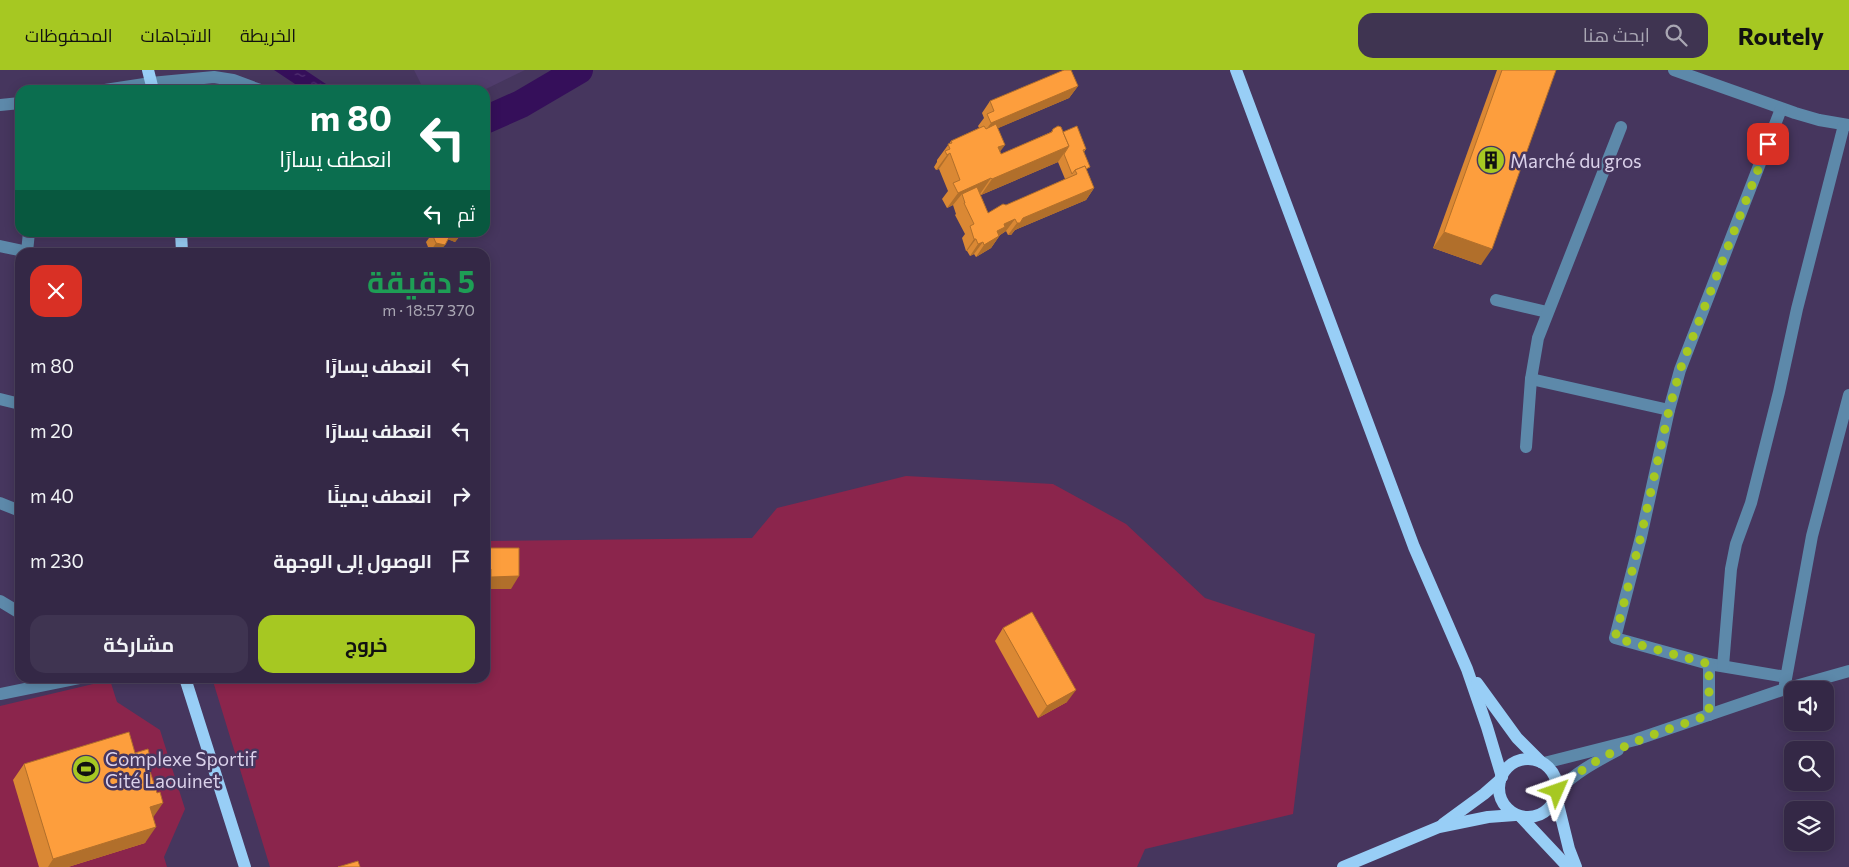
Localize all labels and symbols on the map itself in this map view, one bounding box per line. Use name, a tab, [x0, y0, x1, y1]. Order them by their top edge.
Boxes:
pin	[1747, 123, 1789, 165]
building icon: Marché du gros	[1476, 145, 1506, 175]
place label: Marché du gros	[1510, 149, 1642, 172]
place label: Complexe Sportif Cité Laouinet	[105, 747, 257, 792]
sports icon: Complexe Sportif Cité Laouinet	[71, 754, 101, 784]
position arrow	[1530, 764, 1582, 816]

